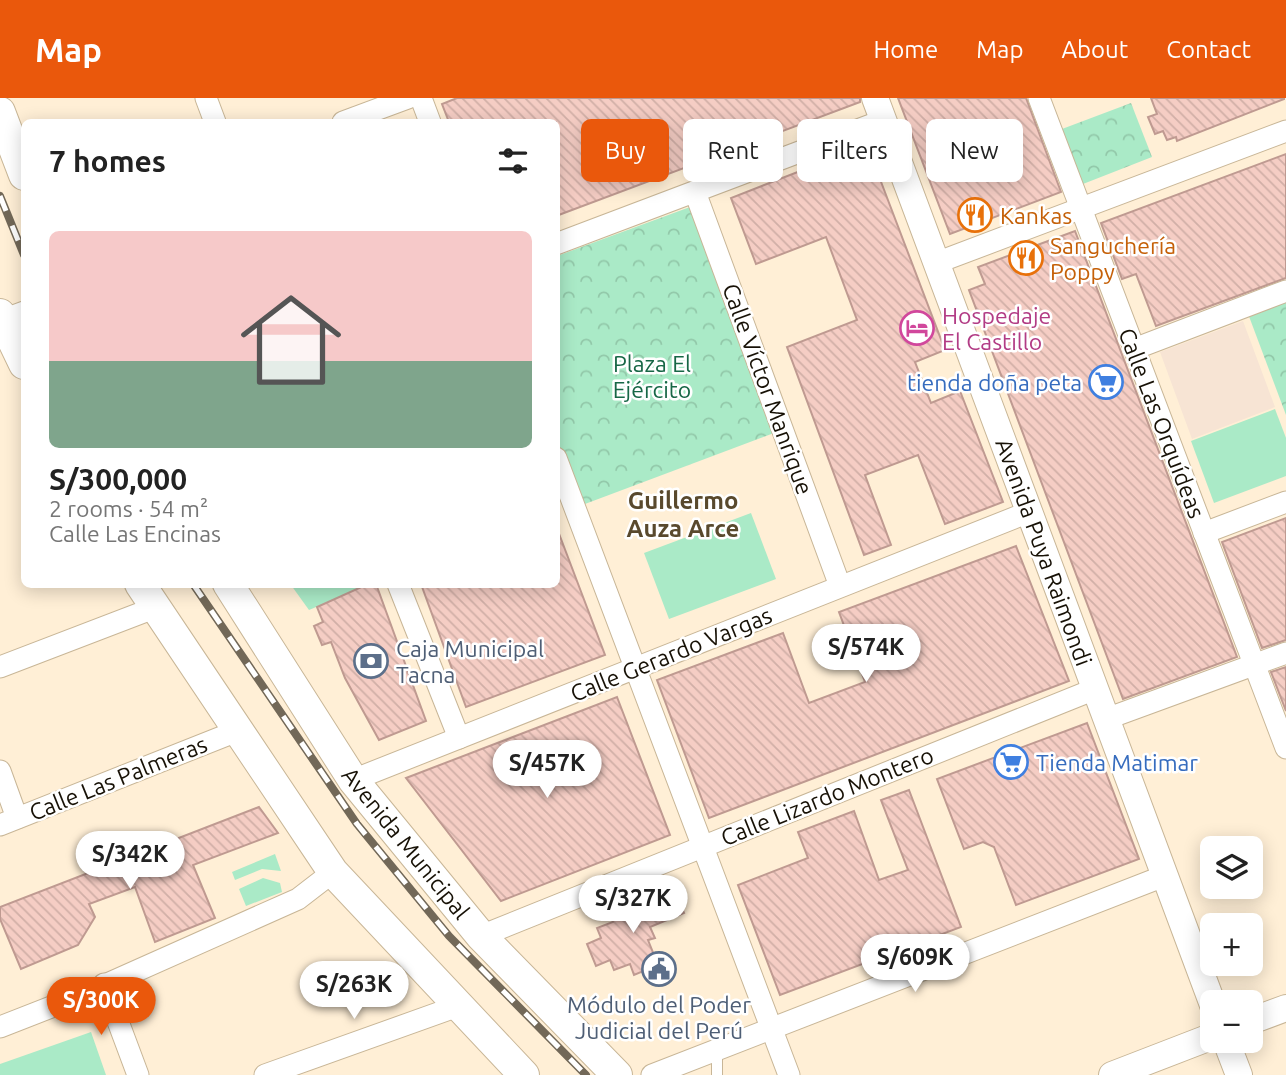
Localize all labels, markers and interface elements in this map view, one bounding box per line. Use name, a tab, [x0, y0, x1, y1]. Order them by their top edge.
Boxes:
text: Map	[35, 31, 102, 68]
text: Home	[873, 36, 938, 63]
text: Map	[976, 36, 1023, 63]
text: About	[1061, 36, 1128, 63]
text: Contact	[1166, 36, 1251, 63]
chip: Buy	[581, 119, 669, 182]
chip: Rent	[683, 119, 783, 182]
chip: Filters	[797, 119, 912, 182]
chip: New	[926, 119, 1023, 182]
icon: filters	[494, 142, 532, 180]
text: 7 homes	[49, 144, 166, 178]
restaurant icon: Kankas	[956, 196, 994, 234]
place label: Kankas	[1000, 203, 1072, 228]
place label: Sanguchería Poppy	[1050, 233, 1176, 284]
restaurant icon: Sanguchería Poppy	[1007, 239, 1045, 277]
icon: home	[228, 277, 354, 403]
street label: Calle Víctor Manrique	[718, 280, 818, 498]
place label: Hospedaje El Castillo	[942, 303, 1051, 354]
hotel icon: Hospedaje El Castillo	[898, 309, 936, 347]
street label: Calle Las Orquídeas	[1114, 324, 1210, 522]
park label: Plaza El Ejército	[613, 351, 691, 402]
supermarket icon: tienda doña peta	[1087, 363, 1125, 401]
place label: tienda doña peta	[907, 370, 1082, 395]
street label: Avenida Puya Raimondi	[991, 435, 1097, 669]
text: S/300,000	[49, 462, 187, 496]
district label: Guillermo Auza Arce	[627, 487, 739, 542]
text: 2 rooms · 54 m²	[49, 496, 208, 521]
text: Calle Las Encinas	[49, 521, 221, 546]
street label: Calle Gerardo Vargas	[567, 602, 775, 706]
pin: S/574K	[809, 624, 923, 684]
text: S/574K	[828, 634, 904, 659]
place label: Caja Municipal Tacna	[396, 636, 544, 687]
bank icon: Caja Municipal Tacna	[352, 642, 390, 680]
street label: Calle Las Palmeras	[26, 731, 210, 825]
pin: S/457K	[490, 740, 604, 800]
street label: Calle Lizardo Montero	[717, 742, 937, 850]
supermarket icon: Tienda Matimar	[992, 743, 1030, 781]
text: S/457K	[509, 750, 585, 775]
place label: Tienda Matimar	[1036, 750, 1198, 775]
street label: Avenida Municipal	[337, 762, 475, 924]
pin: S/342K	[73, 832, 187, 891]
map controls	[1200, 836, 1263, 1053]
button: layers	[1200, 836, 1263, 899]
text: S/342K	[92, 841, 168, 866]
pin: S/327K	[576, 876, 690, 935]
text: S/327K	[595, 885, 671, 910]
button: +	[1200, 913, 1263, 976]
pin: S/609K	[858, 934, 972, 994]
text: S/609K	[877, 944, 953, 969]
public building icon: Módulo del Poder Judicial del Perú	[640, 950, 678, 988]
pin: S/263K	[297, 962, 411, 1021]
text: S/263K	[316, 971, 392, 996]
pin: S/300K	[44, 978, 158, 1037]
text: S/300K	[63, 987, 139, 1012]
button: −	[1200, 990, 1263, 1053]
place label: Módulo del Poder Judicial del Perú	[567, 992, 751, 1043]

